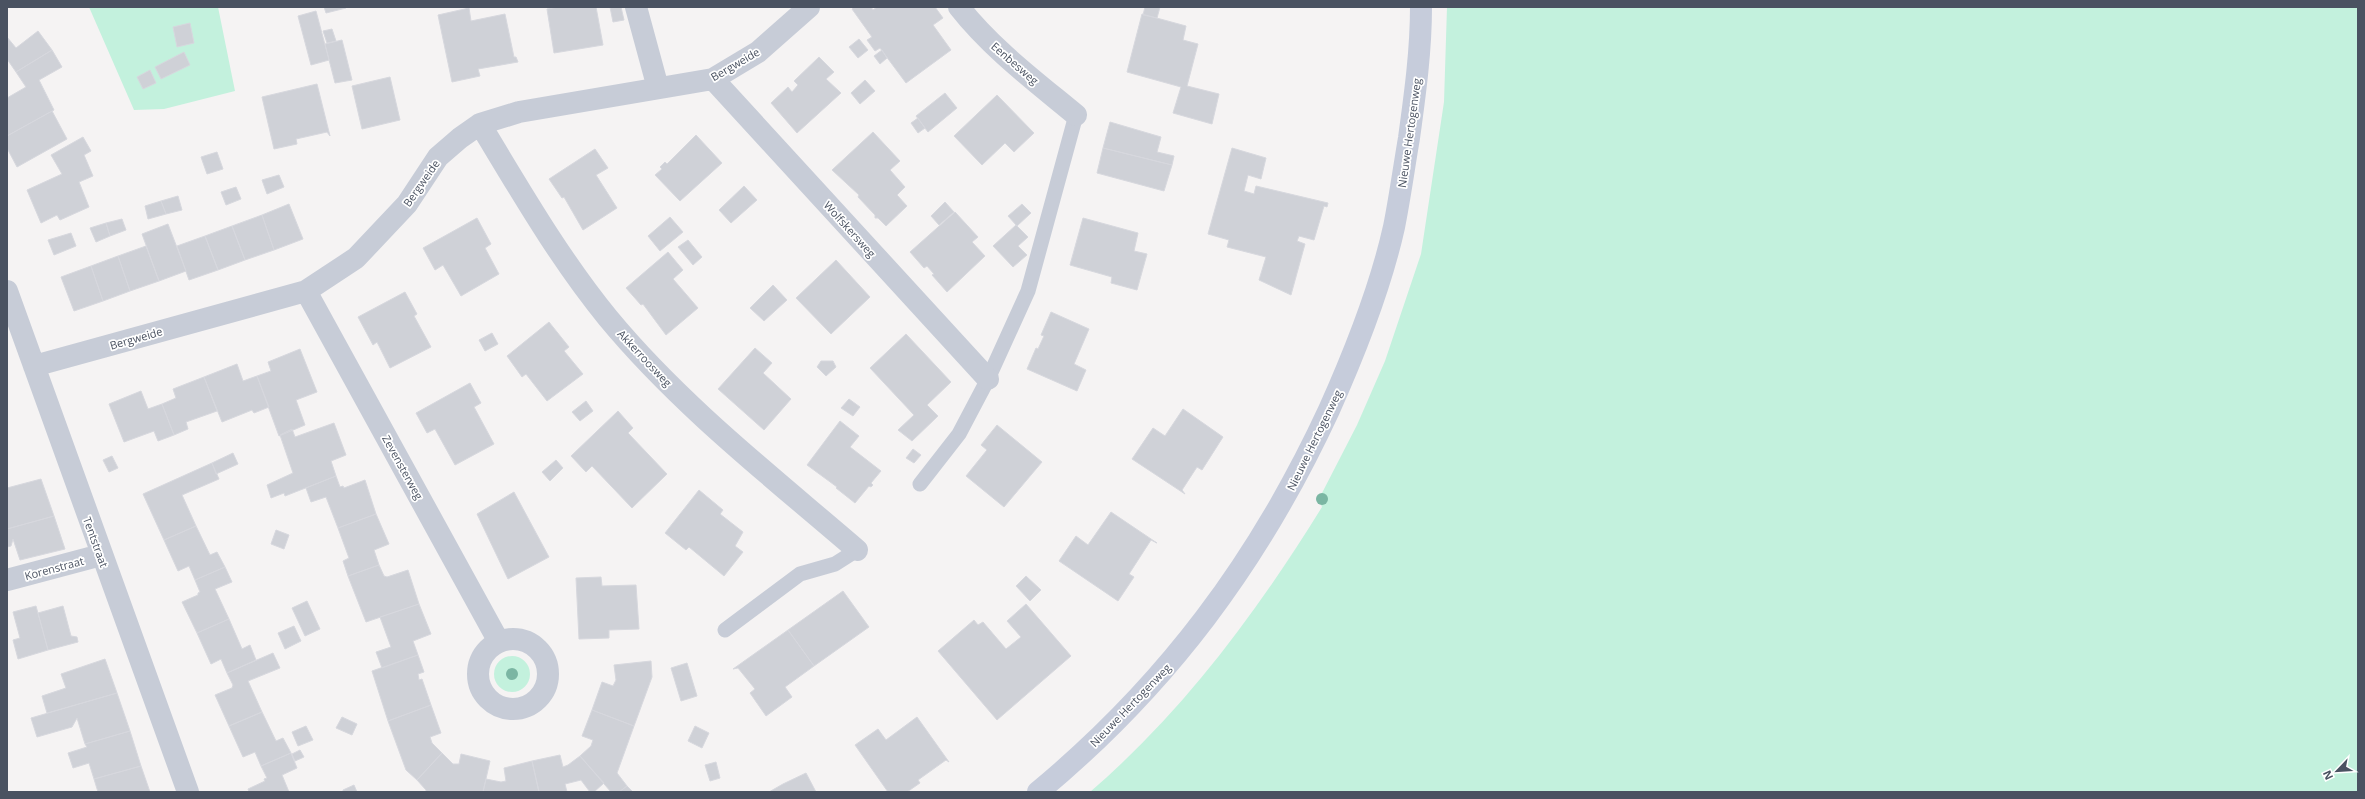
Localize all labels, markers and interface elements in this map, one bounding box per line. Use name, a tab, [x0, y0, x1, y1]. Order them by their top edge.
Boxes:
street label: Eenbesweg	[988, 38, 1042, 88]
street label: Bergweide	[708, 44, 762, 84]
street label: Nieuwe Hertogenweg	[1394, 77, 1424, 189]
street label: Bergweide	[399, 157, 443, 209]
street label: Wolfskersweg	[821, 198, 879, 260]
street label: Bergweide	[108, 323, 164, 353]
street label: Akkerroosweg	[615, 326, 675, 390]
street label: Nieuwe Hertogenweg	[1283, 387, 1345, 493]
street label: Zevensterweg	[379, 432, 427, 502]
street label: Tentstraat	[80, 515, 112, 569]
street label: Korenstraat	[23, 553, 85, 583]
street label: Nieuwe Hertogenweg	[1086, 660, 1174, 750]
north arrow	[2317, 751, 2357, 791]
text: N	[2319, 768, 2336, 783]

